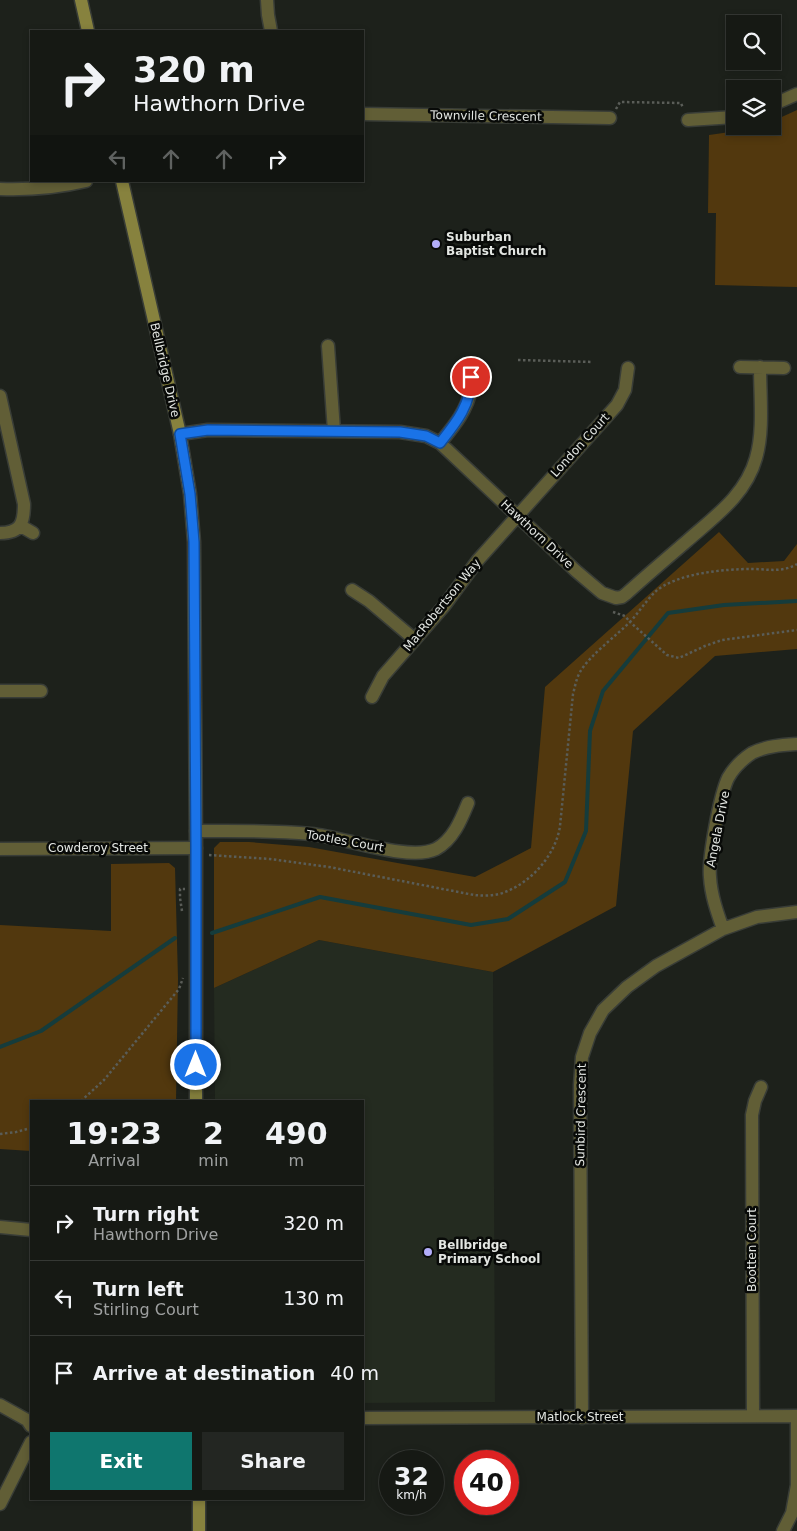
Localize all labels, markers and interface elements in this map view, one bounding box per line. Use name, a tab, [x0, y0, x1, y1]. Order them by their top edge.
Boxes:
map controls	[726, 15, 781, 135]
button: search	[726, 15, 781, 70]
icon: right	[50, 50, 115, 115]
text: 320 m	[133, 50, 255, 90]
button: layers	[726, 80, 781, 135]
text: Hawthorn Drive	[133, 91, 305, 116]
street label: Townville Crescent	[429, 108, 542, 124]
icon: left	[104, 145, 132, 173]
icon: ahead	[157, 145, 185, 173]
icon: ahead	[210, 145, 238, 173]
icon: right	[263, 145, 291, 173]
place label: Suburban Baptist Church	[446, 230, 546, 258]
marker: Suburban Baptist Church	[430, 238, 442, 250]
street label: Bellbridge Drive	[147, 321, 183, 419]
pin	[450, 356, 492, 398]
icon: arrive	[457, 363, 485, 391]
street label: London Court	[548, 410, 612, 480]
street label: Hawthorn Drive	[498, 497, 576, 571]
street label: MacRobertson Way	[400, 556, 484, 654]
street label: Angela Drive	[704, 790, 732, 868]
street label: Tootles Court	[304, 827, 385, 855]
street label: Cowderoy Street	[48, 841, 148, 855]
position arrow	[169, 1038, 221, 1090]
street label: Sunbird Crescent	[573, 1063, 589, 1167]
text: 19:23	[66, 1116, 162, 1151]
text: 2	[203, 1116, 224, 1151]
text: 490	[265, 1116, 328, 1151]
text: Arrival	[88, 1151, 140, 1170]
text: min	[198, 1151, 229, 1170]
text: m	[288, 1151, 304, 1170]
text: Turn right	[93, 1203, 199, 1225]
street label: Bootten Court	[745, 1208, 759, 1292]
icon: right	[50, 1209, 78, 1237]
text: 320 m	[283, 1212, 344, 1234]
text: Hawthorn Drive	[93, 1225, 218, 1244]
place label: Bellbridge Primary School	[438, 1238, 540, 1266]
marker: Bellbridge Primary School	[422, 1246, 434, 1258]
text: Turn left	[93, 1278, 184, 1300]
icon: left	[50, 1284, 78, 1312]
text: 130 m	[283, 1287, 344, 1309]
text: Stirling Court	[93, 1300, 199, 1319]
icon: arrive	[50, 1359, 78, 1387]
text: Arrive at destination	[93, 1362, 315, 1384]
text: 40 m	[330, 1362, 379, 1384]
street label: Matlock Street	[537, 1410, 624, 1424]
button: Exit	[50, 1432, 192, 1490]
button: Share	[202, 1432, 344, 1490]
speed limit sign: 40	[454, 1450, 519, 1515]
text: 32	[394, 1462, 429, 1491]
text: km/h	[396, 1488, 427, 1502]

